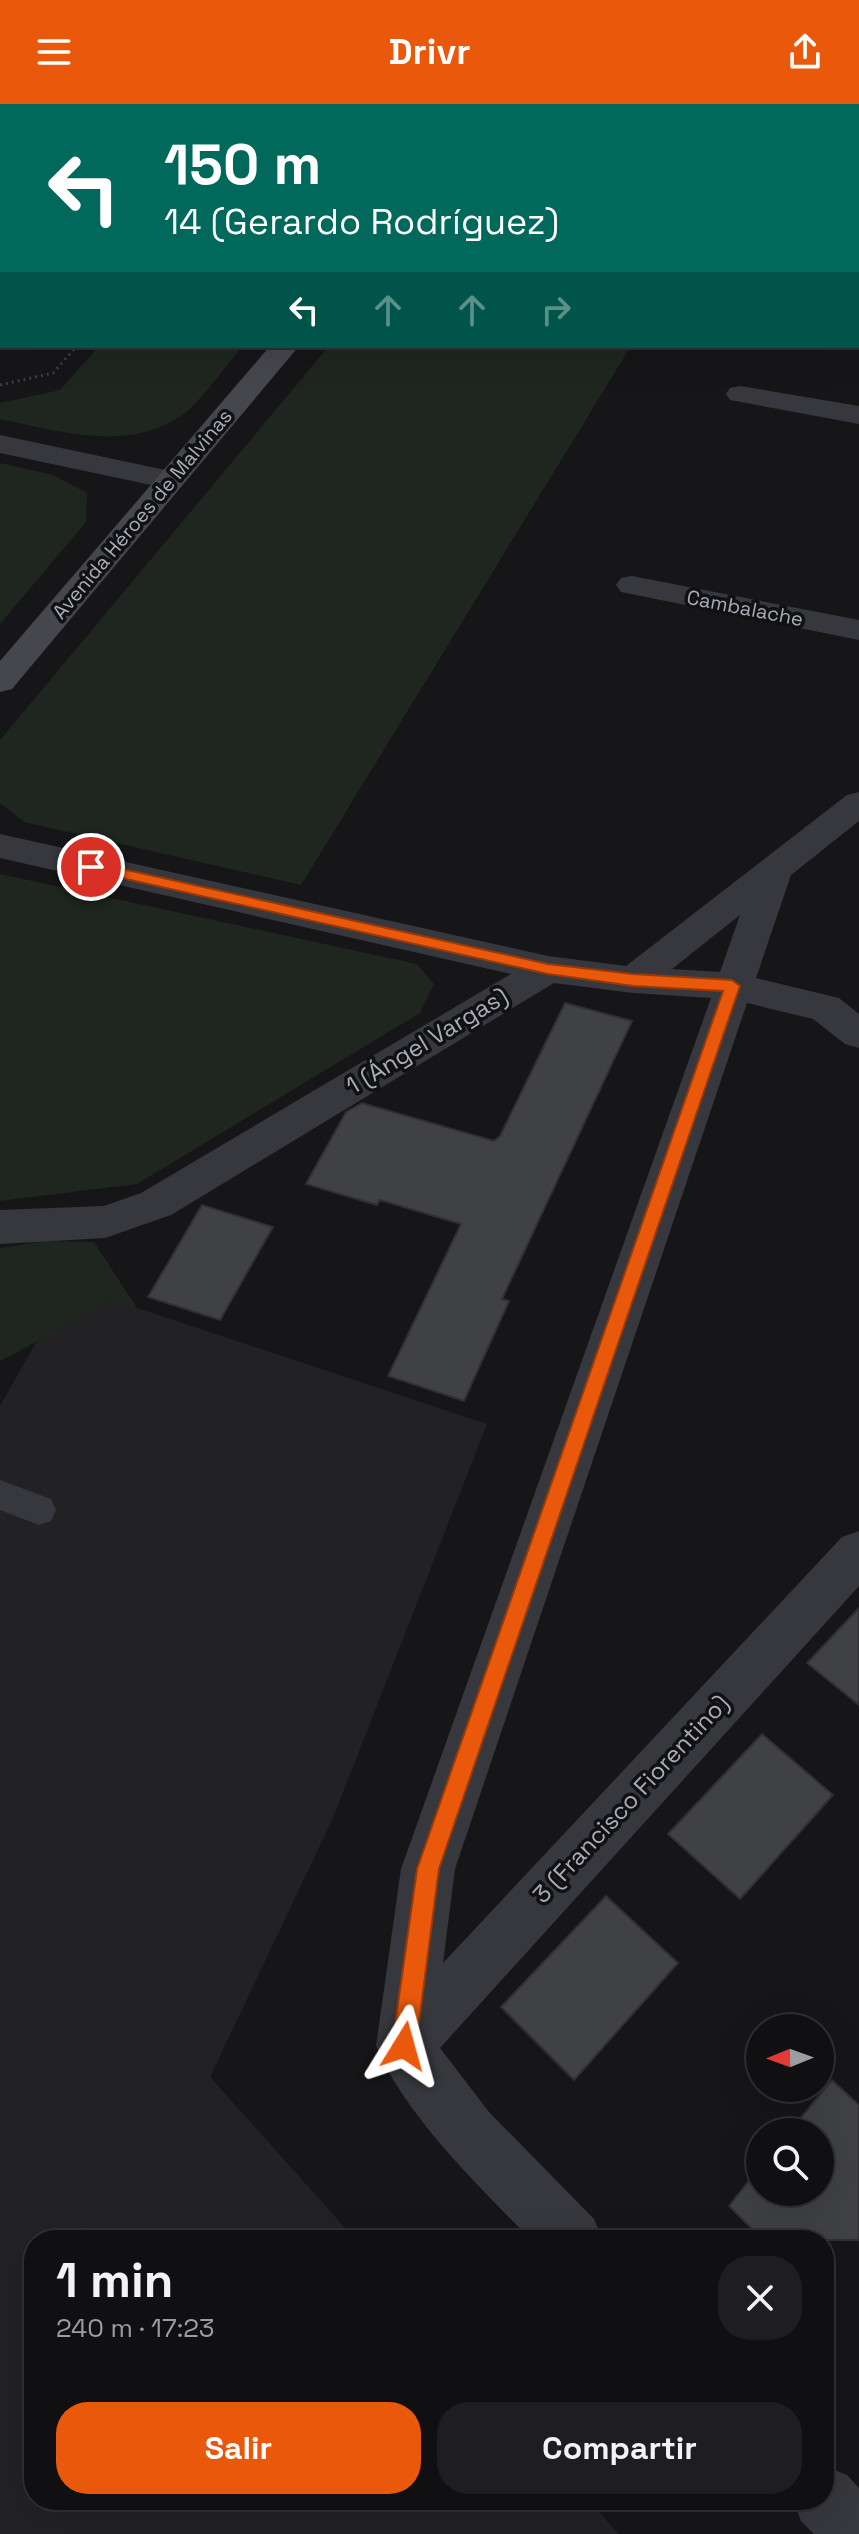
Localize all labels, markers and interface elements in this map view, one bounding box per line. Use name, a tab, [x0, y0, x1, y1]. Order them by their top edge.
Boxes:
text: Drivr	[389, 29, 470, 75]
icon: menu	[32, 30, 76, 74]
icon: share	[783, 30, 827, 74]
text: 150 m	[164, 129, 321, 200]
icon: left	[32, 136, 136, 240]
text: 14 (Gerardo Rodríguez)	[164, 199, 559, 245]
icon: left	[282, 288, 326, 332]
icon: ahead	[366, 288, 410, 332]
icon: ahead	[450, 288, 494, 332]
icon: right	[534, 288, 578, 332]
street label: Avenida Héroes de Malvinas	[46, 404, 238, 624]
street label: Cambalache	[685, 584, 805, 632]
pin	[57, 833, 125, 901]
icon: arrive	[69, 845, 113, 889]
street label: 1 (Ángel Vargas)	[340, 980, 513, 1101]
street label: 3 (Francisco Fiorentino)	[526, 1688, 735, 1909]
position arrow	[362, 2004, 446, 2088]
north arrow	[746, 2014, 834, 2102]
map controls	[746, 2014, 834, 2206]
button: search	[746, 2118, 834, 2206]
text: 1 min	[56, 2250, 173, 2311]
button: close	[718, 2256, 802, 2340]
text: 240 m · 17:23	[56, 2311, 215, 2345]
button: Salir	[56, 2402, 421, 2494]
button: Compartir	[437, 2402, 802, 2494]

